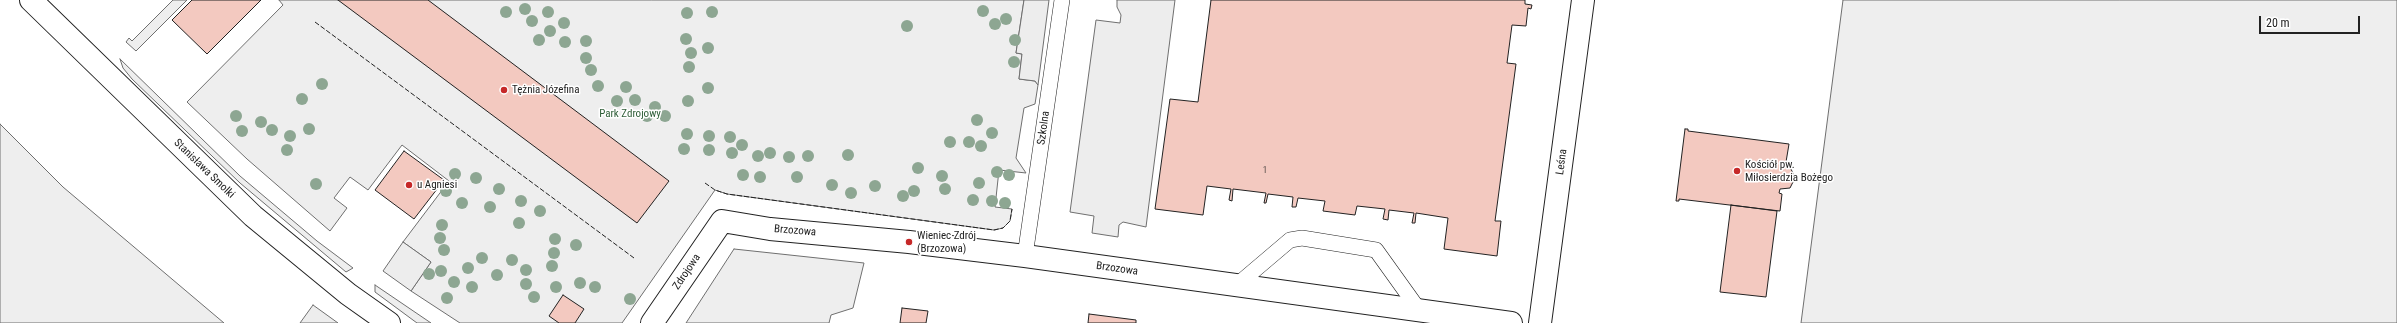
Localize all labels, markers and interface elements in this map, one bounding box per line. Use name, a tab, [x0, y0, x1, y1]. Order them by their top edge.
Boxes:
scale bar	[2261, 8, 2362, 34]
text: 20 m	[2266, 16, 2290, 30]
place label: Tężnia Józefina	[512, 83, 579, 97]
marker: Tężnia Józefina	[499, 85, 509, 95]
park label: Park Zdrojowy	[599, 107, 661, 121]
street label: Szkolna	[1035, 110, 1053, 146]
street label: Stanisława Smolki	[171, 137, 237, 201]
street label: Leśna	[1554, 148, 1570, 176]
place label: Kościół pw. Miłosierdzia Bożego	[1745, 158, 1833, 184]
house number: 1	[1263, 166, 1267, 176]
marker: Kościół pw. Miłosierdzia Bożego	[1732, 166, 1742, 176]
place label: u Agniesi	[417, 178, 457, 192]
marker: u Agniesi	[404, 180, 414, 190]
street label: Brzozowa	[773, 223, 817, 239]
place label: Wieniec Zdrój (Brzozowa)	[917, 229, 976, 255]
marker: Wieniec Zdrój (Brzozowa)	[904, 237, 914, 247]
street label: Zdrojowa	[670, 252, 704, 292]
street label: Brzozowa	[1095, 260, 1139, 278]

